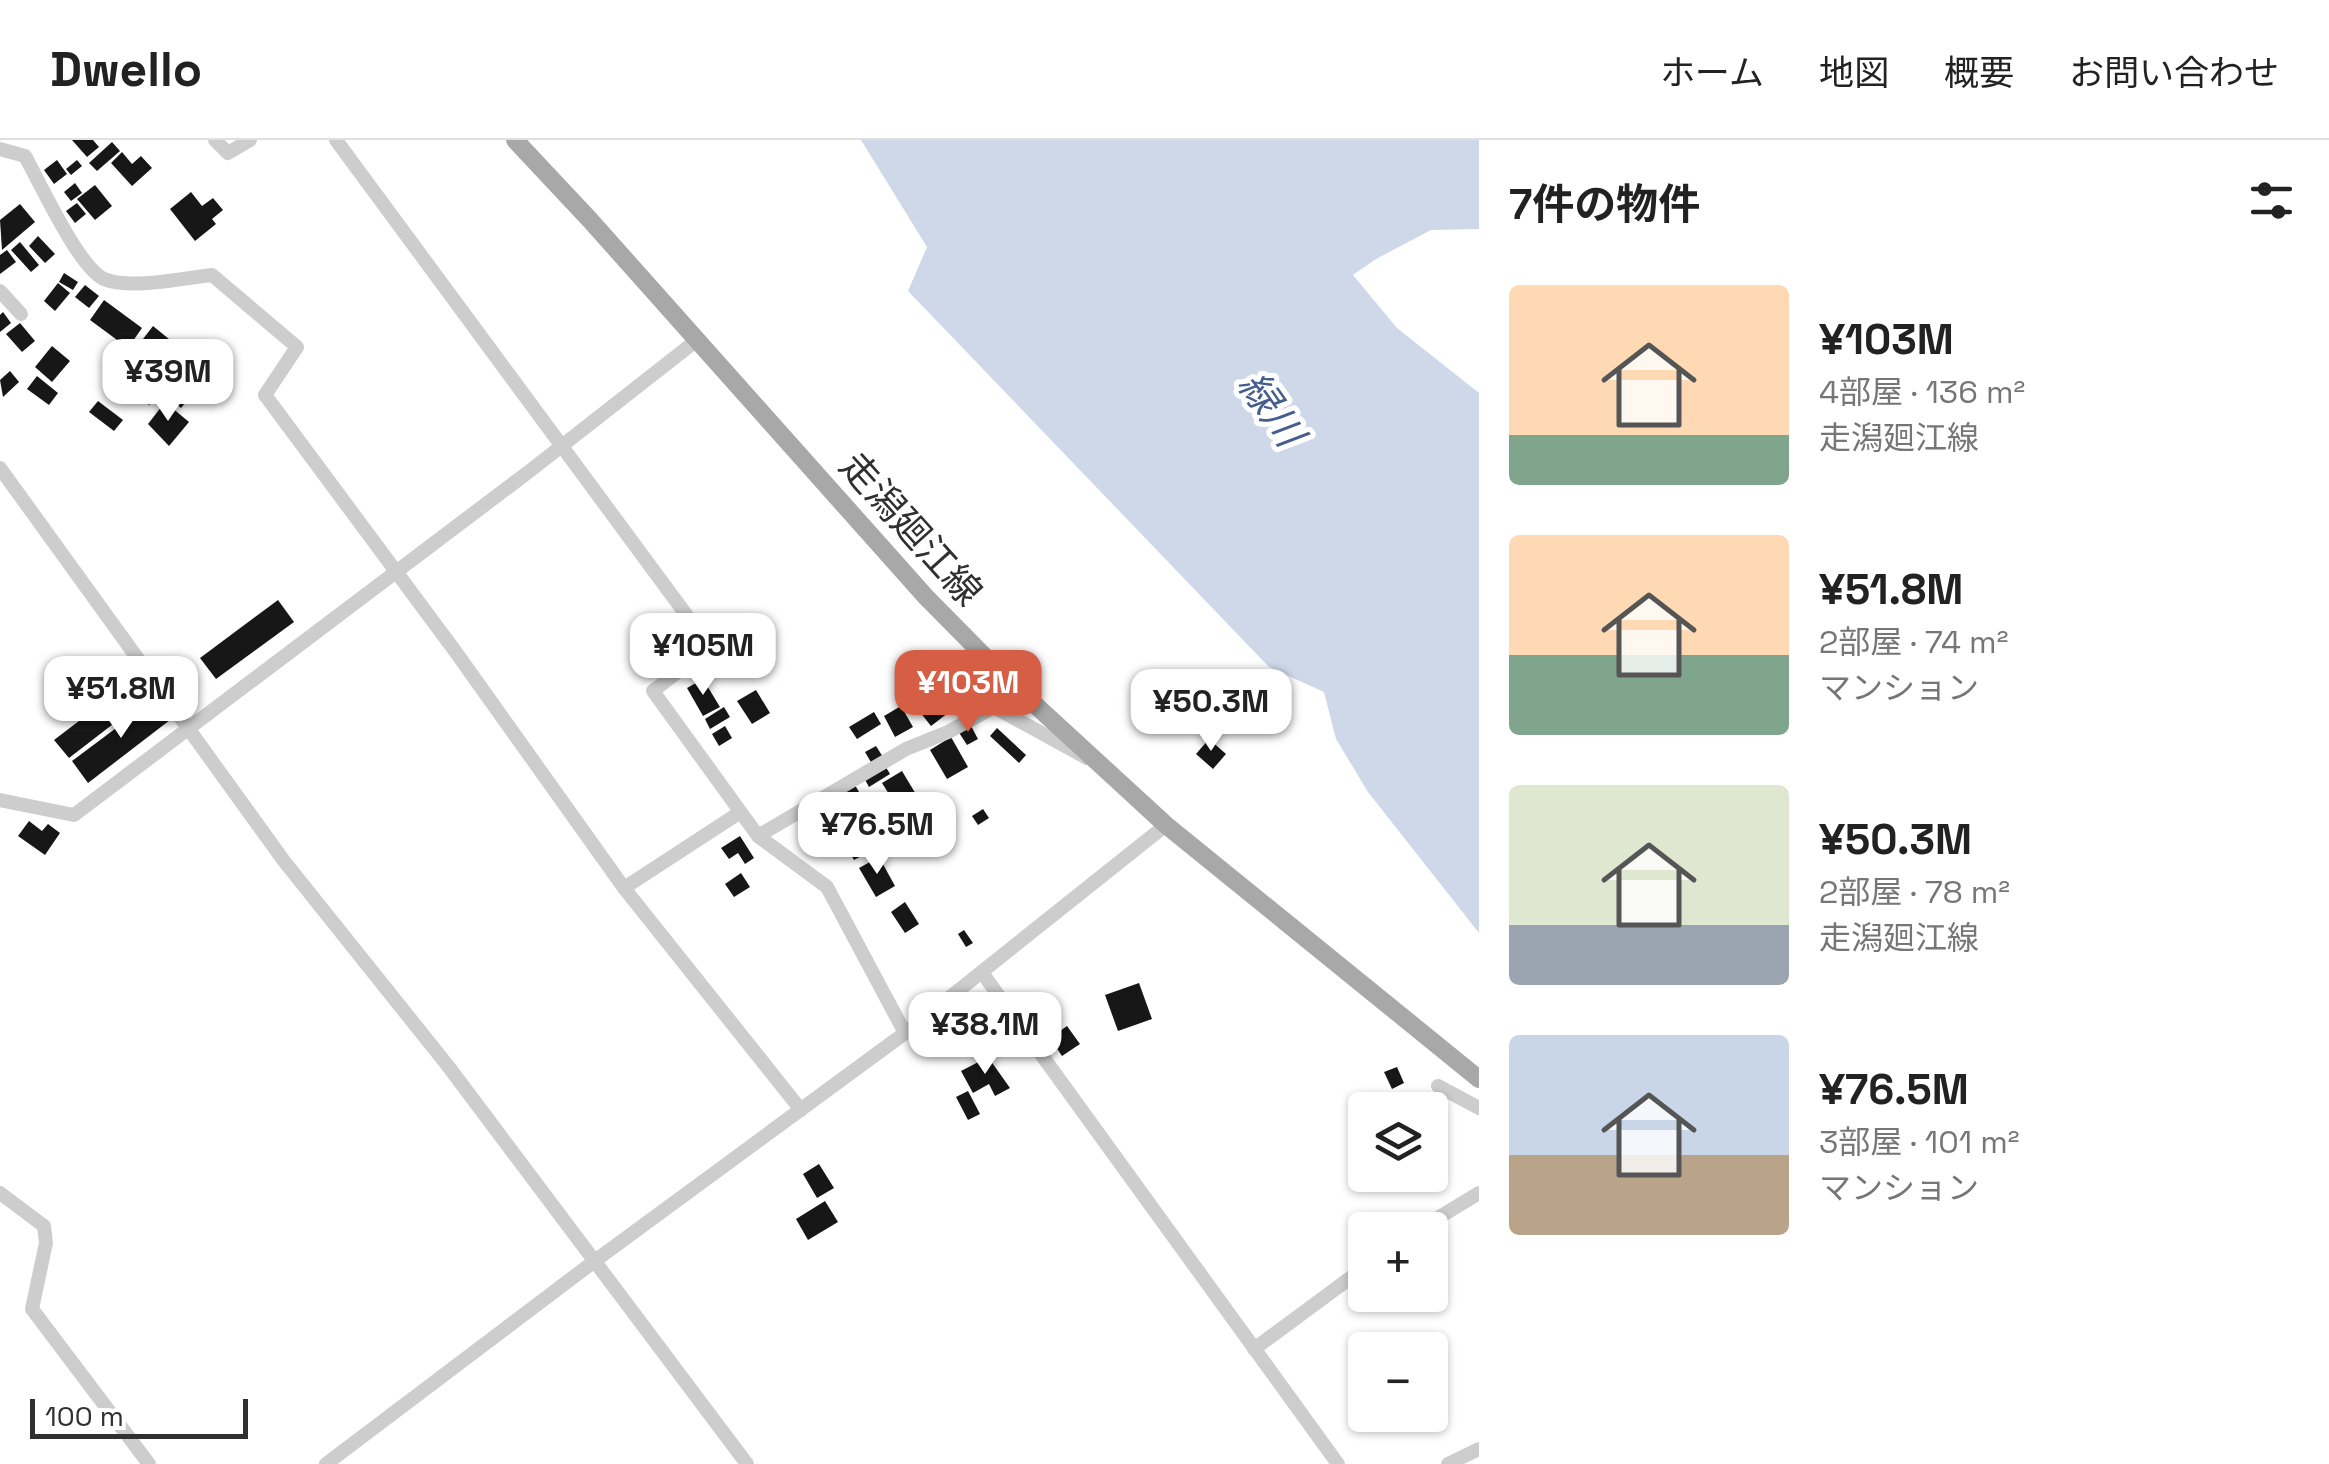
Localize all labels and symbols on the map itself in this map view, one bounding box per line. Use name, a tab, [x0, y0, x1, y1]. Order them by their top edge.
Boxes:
pin: ¥39M	[109, 339, 227, 424]
water label: 緑川	[1227, 362, 1317, 460]
street label: 走潟廻江線	[830, 442, 992, 616]
pin: ¥105M	[633, 613, 773, 698]
pin: ¥103M	[898, 650, 1038, 735]
pin: ¥51.8M	[40, 656, 202, 741]
pin: ¥50.3M	[1130, 669, 1292, 754]
pin: ¥76.5M	[796, 792, 958, 877]
pin: ¥38.1M	[904, 992, 1066, 1077]
scale bar	[30, 1394, 248, 1438]

